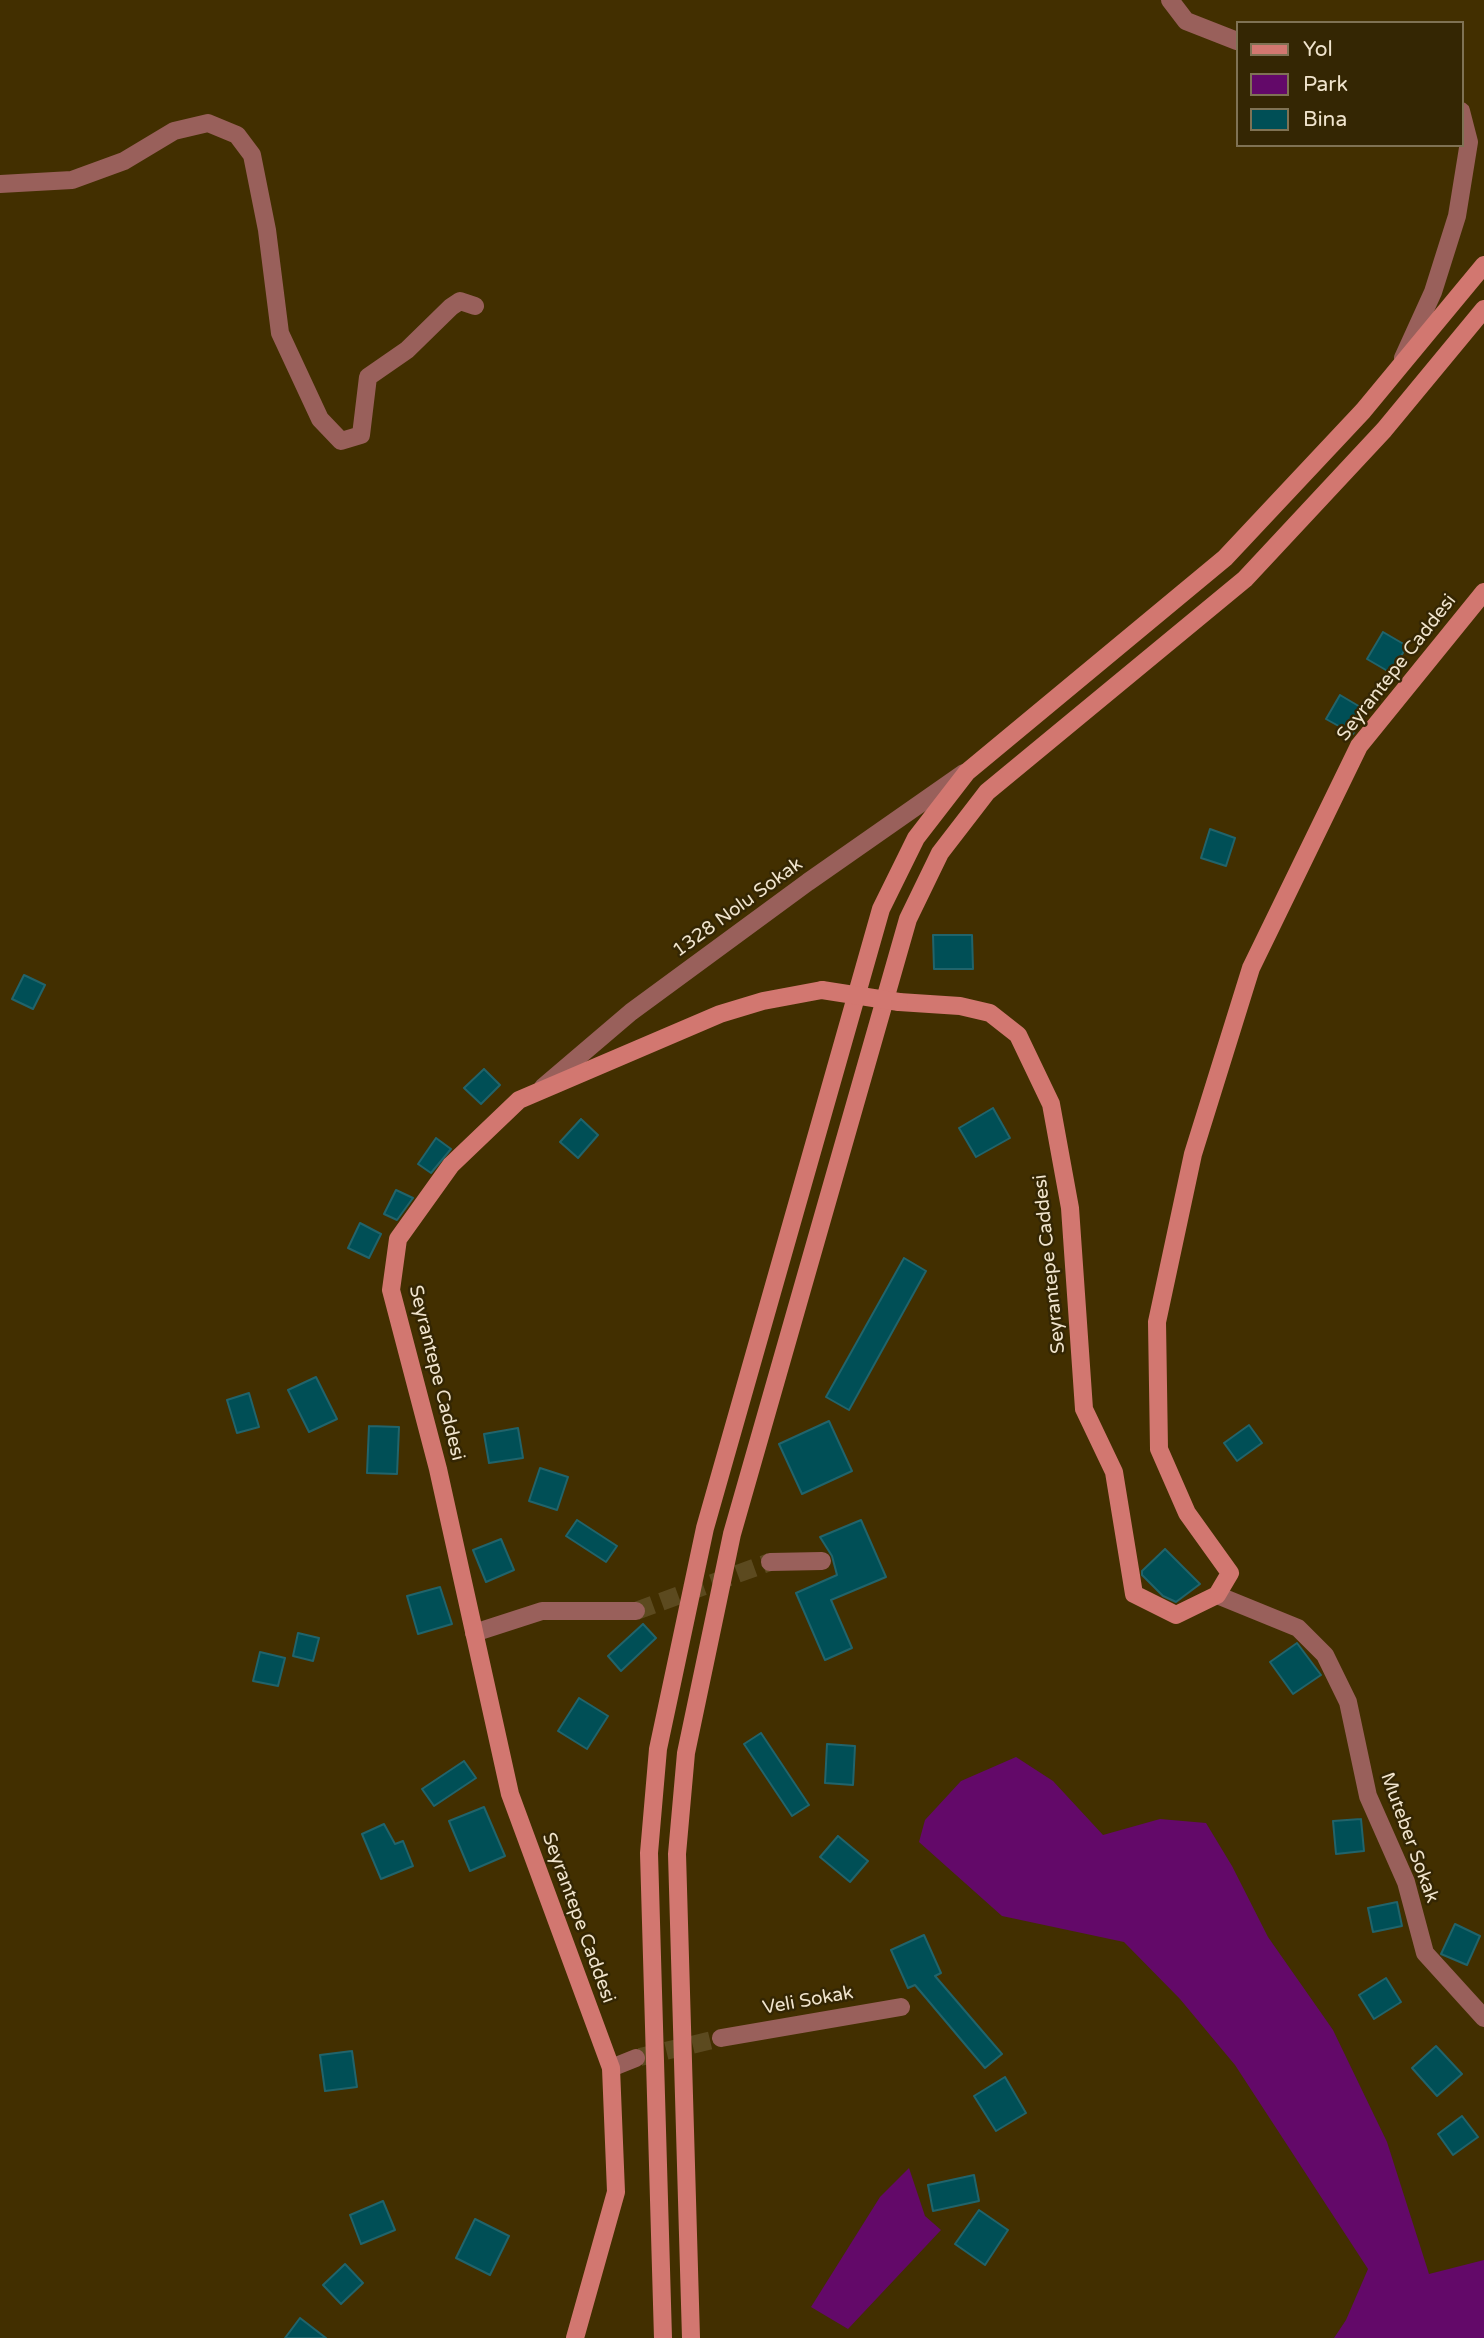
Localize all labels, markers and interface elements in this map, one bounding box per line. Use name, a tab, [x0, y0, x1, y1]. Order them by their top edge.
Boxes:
legend	[1236, 21, 1463, 147]
text: Yol	[1303, 37, 1333, 62]
text: Park	[1303, 72, 1348, 97]
text: Bina	[1303, 107, 1347, 132]
street label: Seyrantepe Caddesi	[1333, 590, 1461, 746]
street label: 1328 Nolu Sokak	[669, 853, 807, 963]
street label: Seyrantepe Caddesi	[1029, 1173, 1071, 1355]
street label: Seyrantepe Caddesi	[403, 1283, 469, 1463]
street label: Muteber Sokak	[1375, 1770, 1443, 1906]
street label: Seyrantepe Caddesi	[537, 1830, 619, 2006]
street label: Veli Sokak	[761, 1982, 855, 2020]

